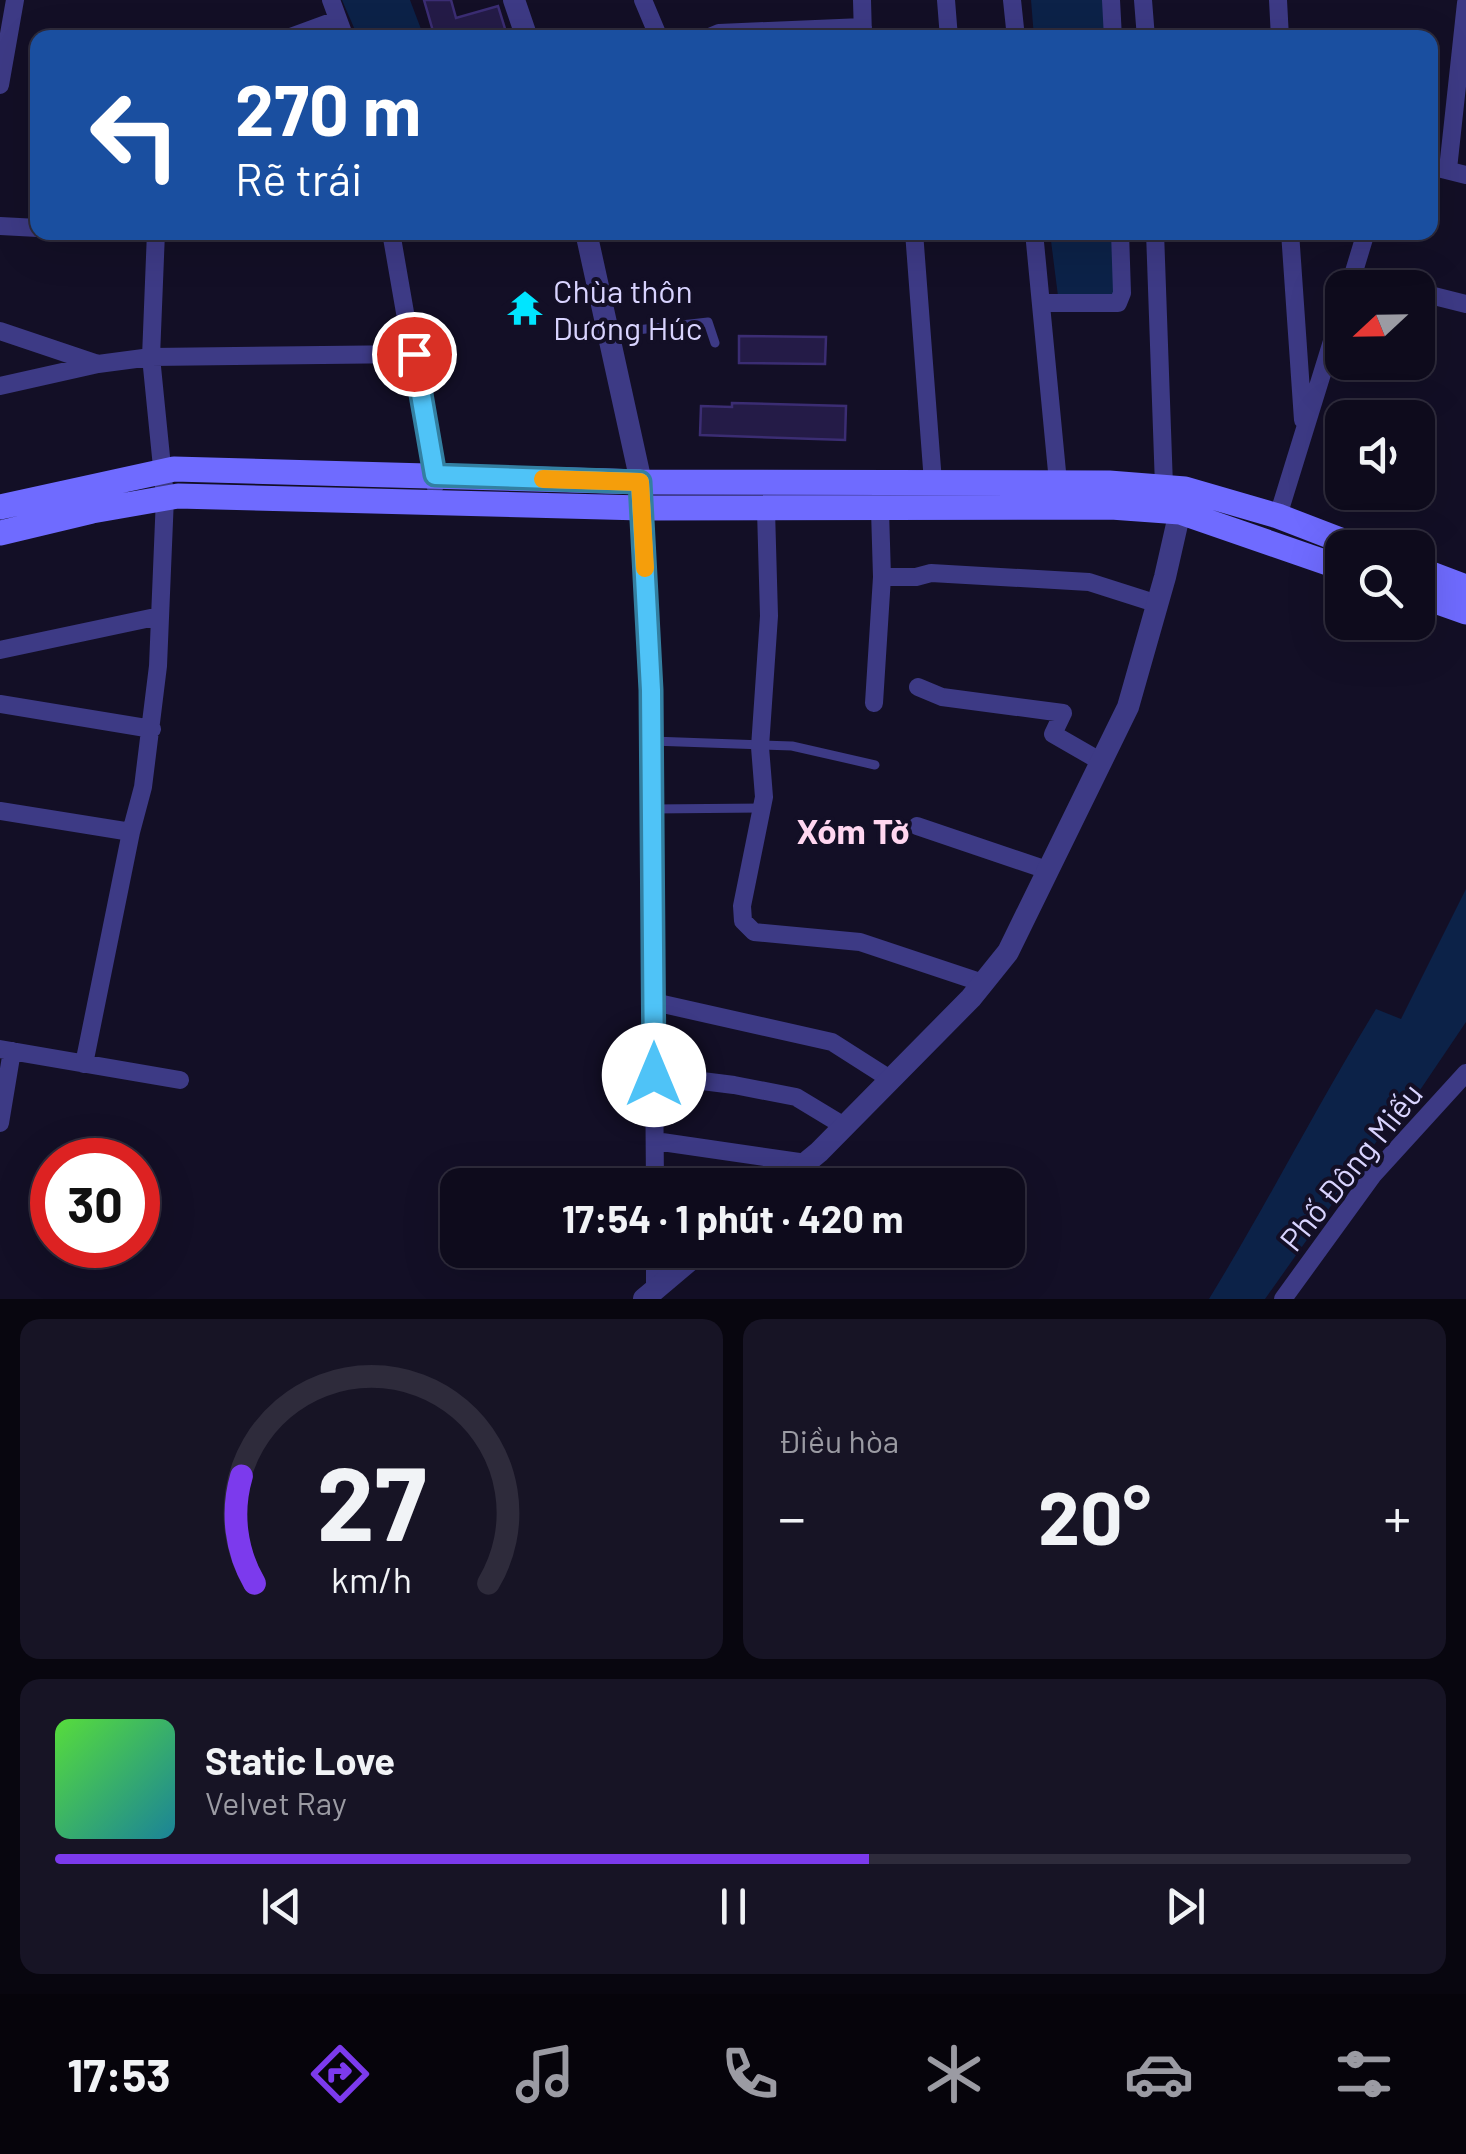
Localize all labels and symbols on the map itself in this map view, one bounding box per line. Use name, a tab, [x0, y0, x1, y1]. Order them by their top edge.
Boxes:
north arrow	[1325, 270, 1435, 380]
place label: Chùa thôn Dương Húc	[553, 271, 702, 346]
temple icon: Chùa thôn Dương Húc	[506, 289, 544, 327]
pin	[372, 312, 457, 397]
district label: Xóm Tờ	[796, 809, 910, 851]
position arrow	[602, 1023, 706, 1127]
street label: Phố Đông Miếu	[1271, 1075, 1429, 1257]
speed limit sign: 30	[30, 1138, 160, 1268]

